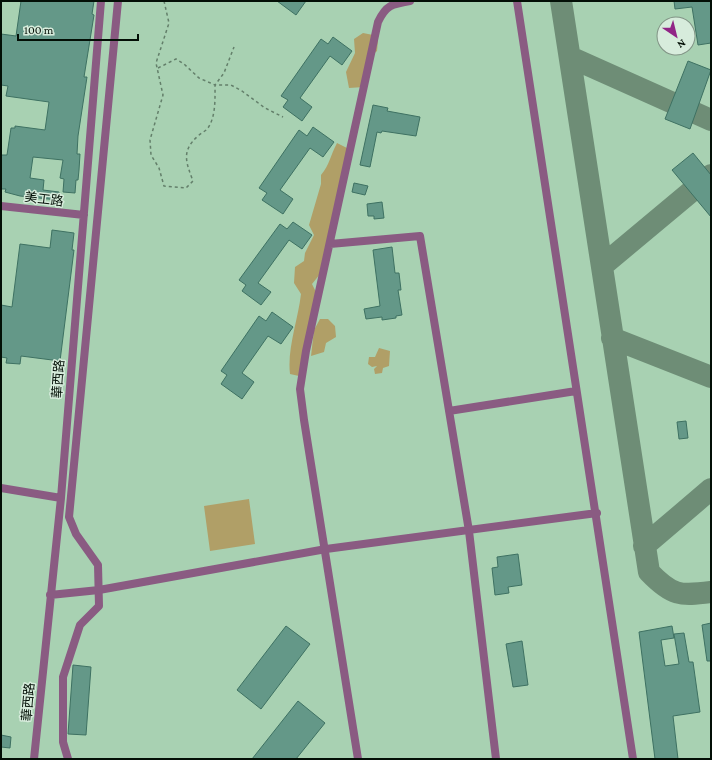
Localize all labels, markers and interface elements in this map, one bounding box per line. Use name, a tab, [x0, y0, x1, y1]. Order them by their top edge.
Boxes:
scale bar	[18, 16, 138, 42]
north arrow	[656, 16, 696, 56]
text: 100 m	[24, 23, 54, 37]
text: N	[675, 37, 688, 52]
street label: 美工路	[24, 189, 64, 209]
street label: 華西路	[49, 359, 67, 399]
street label: 華西路	[19, 682, 37, 722]

